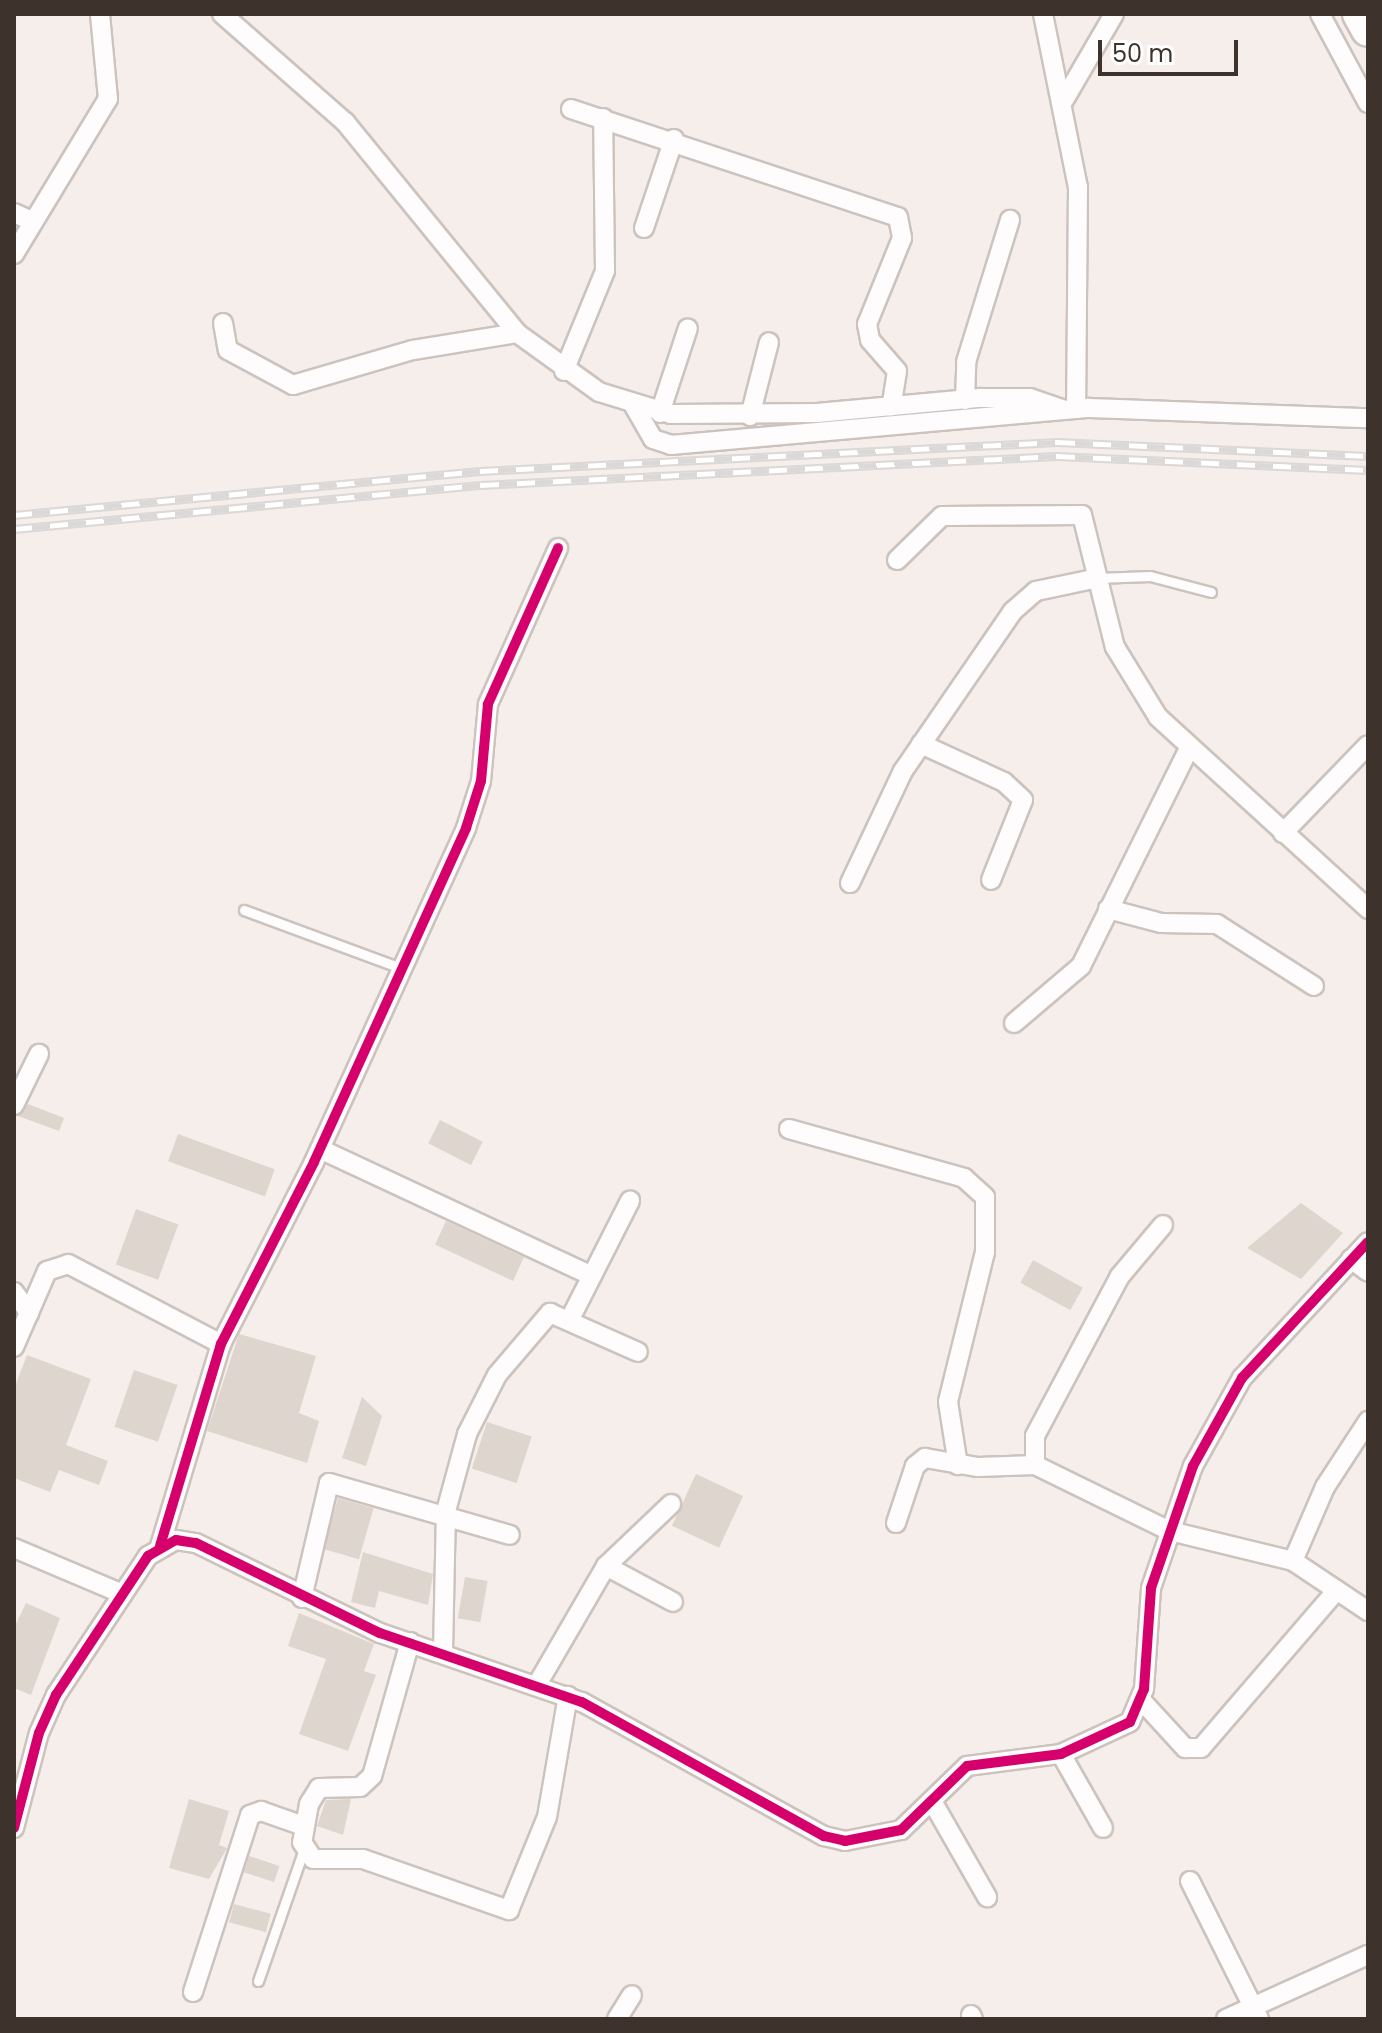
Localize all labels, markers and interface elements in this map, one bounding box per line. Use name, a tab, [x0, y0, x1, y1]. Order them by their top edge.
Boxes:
scale bar	[1102, 24, 1242, 74]
text: 50 m	[1112, 37, 1173, 70]

